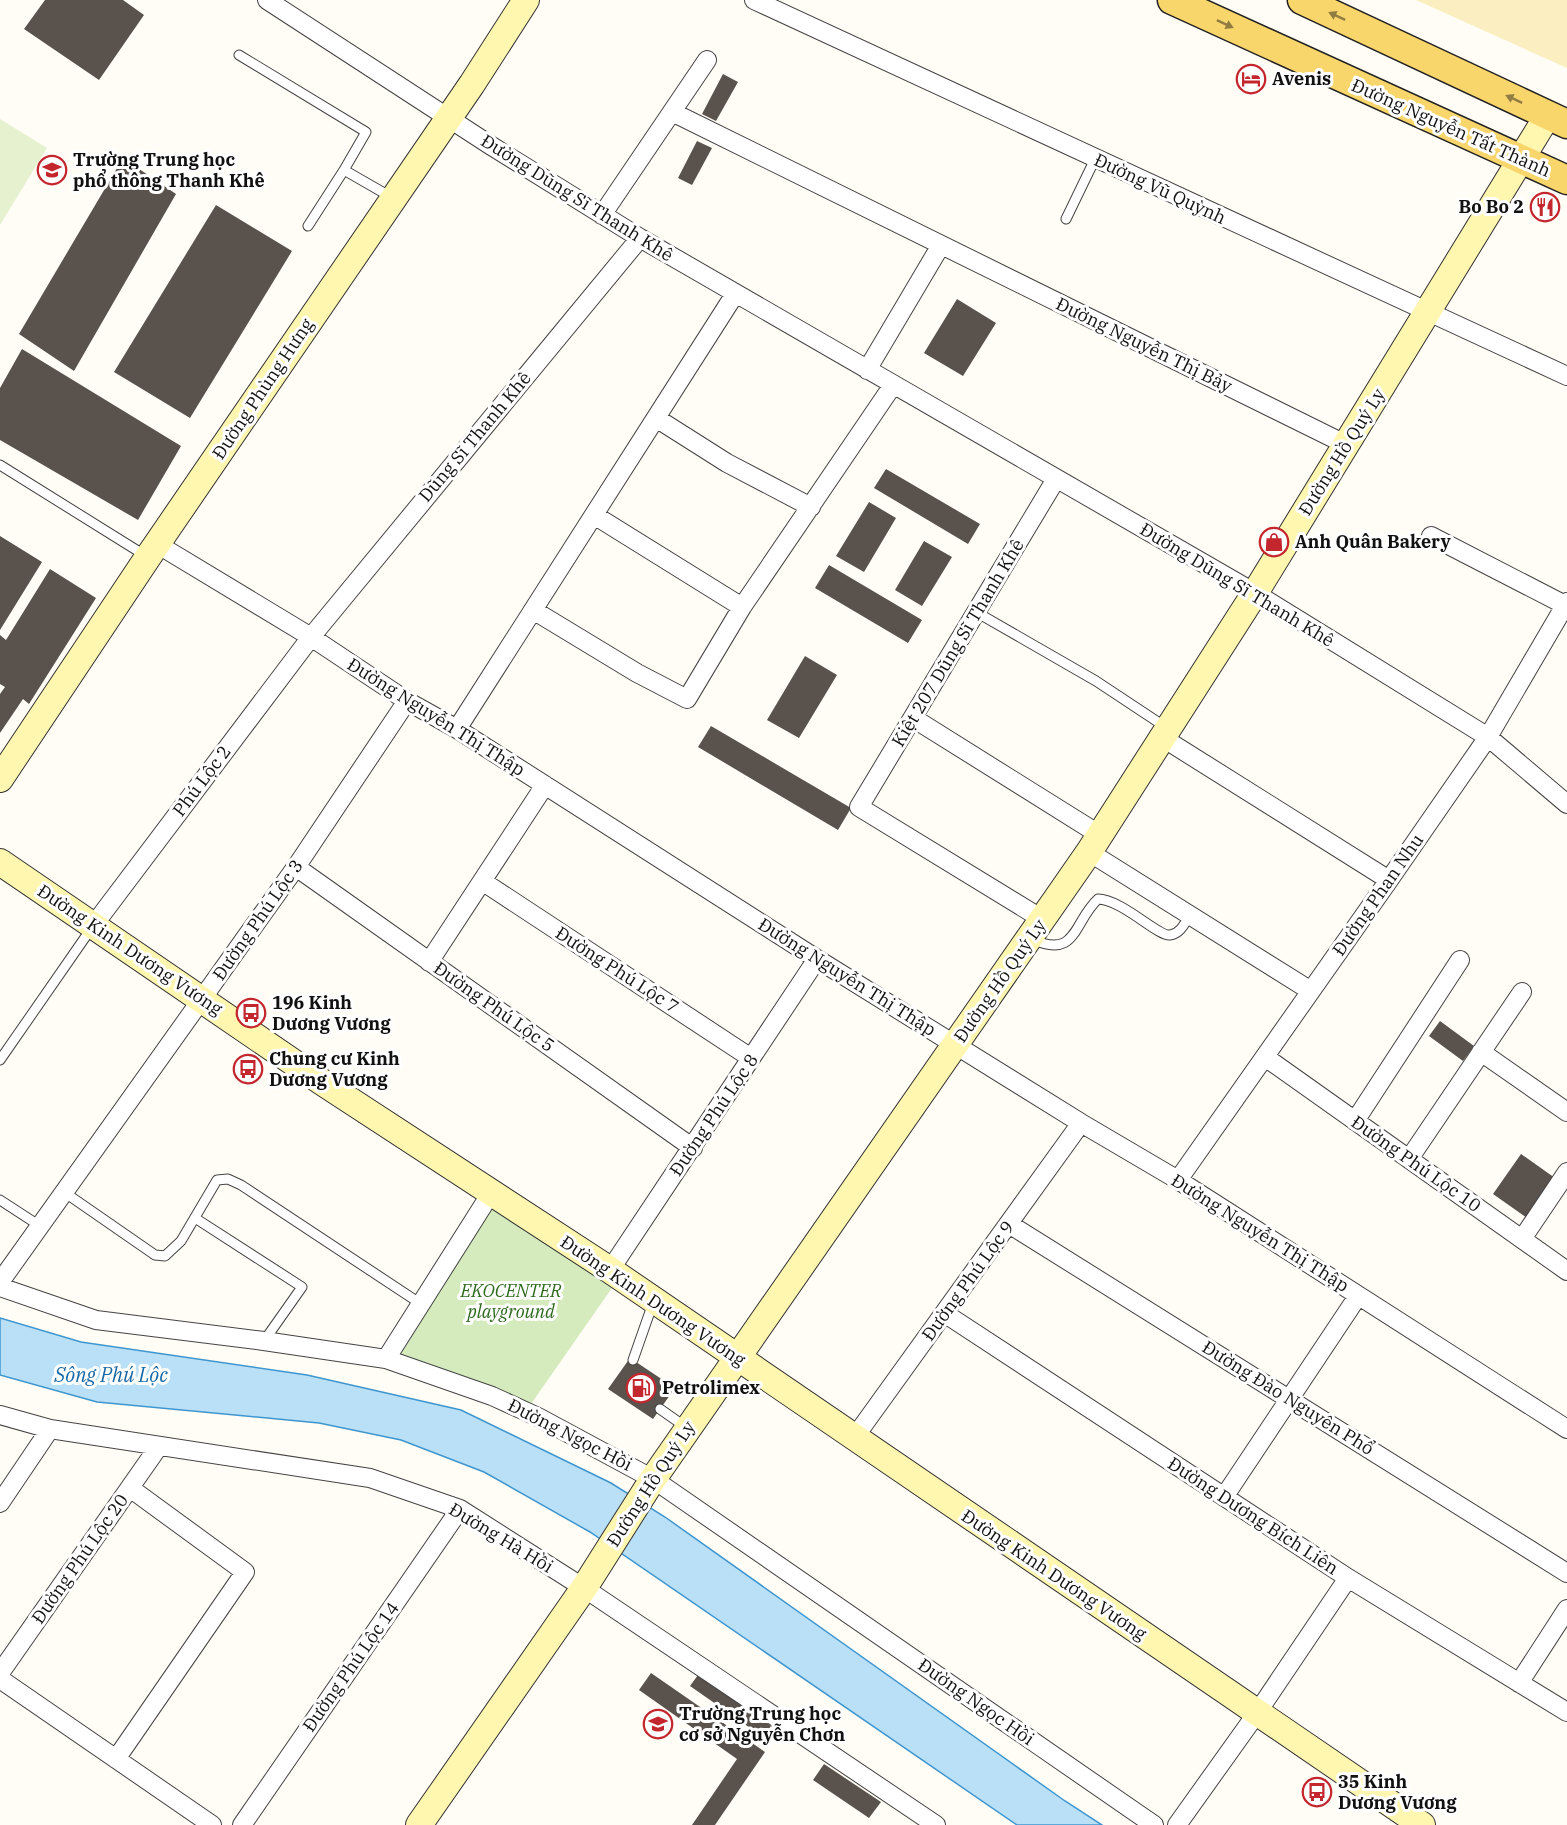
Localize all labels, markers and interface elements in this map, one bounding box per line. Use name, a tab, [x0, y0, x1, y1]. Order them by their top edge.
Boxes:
one-way arrow	[1329, 12, 1346, 21]
one-way arrow	[1217, 20, 1234, 29]
hotel icon: Avenis	[1235, 63, 1267, 95]
place label: Avenis	[1272, 67, 1331, 90]
street label: Đường Nguyễn Tất Thành	[1348, 73, 1554, 182]
one-way arrow	[1505, 95, 1522, 104]
street label: Đường Dũng Sĩ Thanh Khê	[477, 129, 678, 266]
place label: Trường Trung học phổ thông Thanh Khê	[73, 148, 265, 192]
street label: Đường Vũ Quỳnh	[1091, 148, 1230, 229]
school or university icon: Trường Trung học phổ thông Thanh Khê	[36, 154, 68, 186]
restaurant icon: Bo Bo 2	[1529, 191, 1561, 223]
place label: Bo Bo 2	[1459, 195, 1524, 218]
street label: Đường Nguyễn Thị Bảy	[1052, 292, 1236, 397]
street label: Đường Phùng Hưng	[207, 314, 318, 464]
street label: Dũng Sĩ Thanh Khê	[413, 367, 536, 507]
street label: Đường Hồ Quý Ly	[1293, 384, 1390, 520]
street label: Đường Dũng Sĩ Thanh Khê	[1136, 517, 1339, 652]
shop icon: Anh Quân Bakery	[1258, 526, 1290, 558]
place label: Anh Quân Bakery	[1295, 530, 1452, 553]
street label: Kiệt 207 Dũng Sĩ Thanh Khê	[886, 535, 1029, 751]
street label: Đường Nguyễn Thị Thập	[343, 652, 530, 781]
street label: Phú Lộc 2	[167, 741, 236, 821]
street label: Đường Phan Nhu	[1327, 829, 1428, 960]
street label: Đường Phú Lộc 3	[207, 855, 308, 985]
street label: Đường Kinh Dương Vương	[33, 879, 227, 1020]
street label: Đường Nguyễn Thị Thập	[754, 912, 941, 1041]
street label: Đường Hồ Quý Ly	[948, 914, 1051, 1047]
street label: Đường Phú Lộc 7	[551, 921, 683, 1018]
street label: Đường Phú Lộc 5	[429, 956, 559, 1057]
place label: 196 Kinh Dương Vương	[272, 991, 391, 1035]
bus stop icon: 196 Kinh Dương Vương	[235, 997, 267, 1029]
place label: Chung cư Kinh Dương Vương	[269, 1047, 400, 1091]
street label: Đường Phú Lộc 8	[664, 1049, 763, 1180]
bus stop icon: Chung cư Kinh Dương Vương	[232, 1053, 264, 1085]
street label: Đường Phú Lộc 10	[1347, 1110, 1486, 1217]
street label: Đường Nguyễn Thị Thập	[1167, 1168, 1354, 1297]
street label: Đường Phú Lộc 9	[916, 1216, 1019, 1345]
street label: Đường Kinh Dương Vương	[556, 1230, 750, 1371]
park label: EKOCENTER playground	[460, 1279, 561, 1323]
street label: Đường Đào Nguyên Phổ	[1198, 1335, 1378, 1460]
water label: Sông Phú Lộc	[53, 1361, 168, 1388]
fuel station icon: Petrolimex	[625, 1372, 657, 1404]
place label: Petrolimex	[662, 1376, 760, 1399]
street label: Đường Ngọc Hồi	[504, 1393, 637, 1476]
street label: Đường Hồ Quý Ly	[601, 1416, 700, 1551]
street label: Đường Dương Bích Liên	[1164, 1452, 1343, 1579]
street label: Đường Phú Lộc 20	[26, 1489, 133, 1628]
street label: Đường Hà Hồi	[445, 1497, 558, 1578]
street label: Đường Kinh Dương Vương	[957, 1504, 1151, 1645]
street label: Đường Phú Lộc 14	[297, 1597, 404, 1736]
street label: Đường Ngọc Hồi	[914, 1653, 1039, 1750]
place label: Trường Trung học cơ sở Nguyễn Chơn	[679, 1702, 845, 1746]
school or university icon: Trường Trung học cơ sở Nguyễn Chơn	[642, 1708, 674, 1740]
place label: 35 Kinh Dương Vương	[1338, 1770, 1457, 1814]
bus stop icon: 35 Kinh Dương Vương	[1301, 1776, 1333, 1808]

